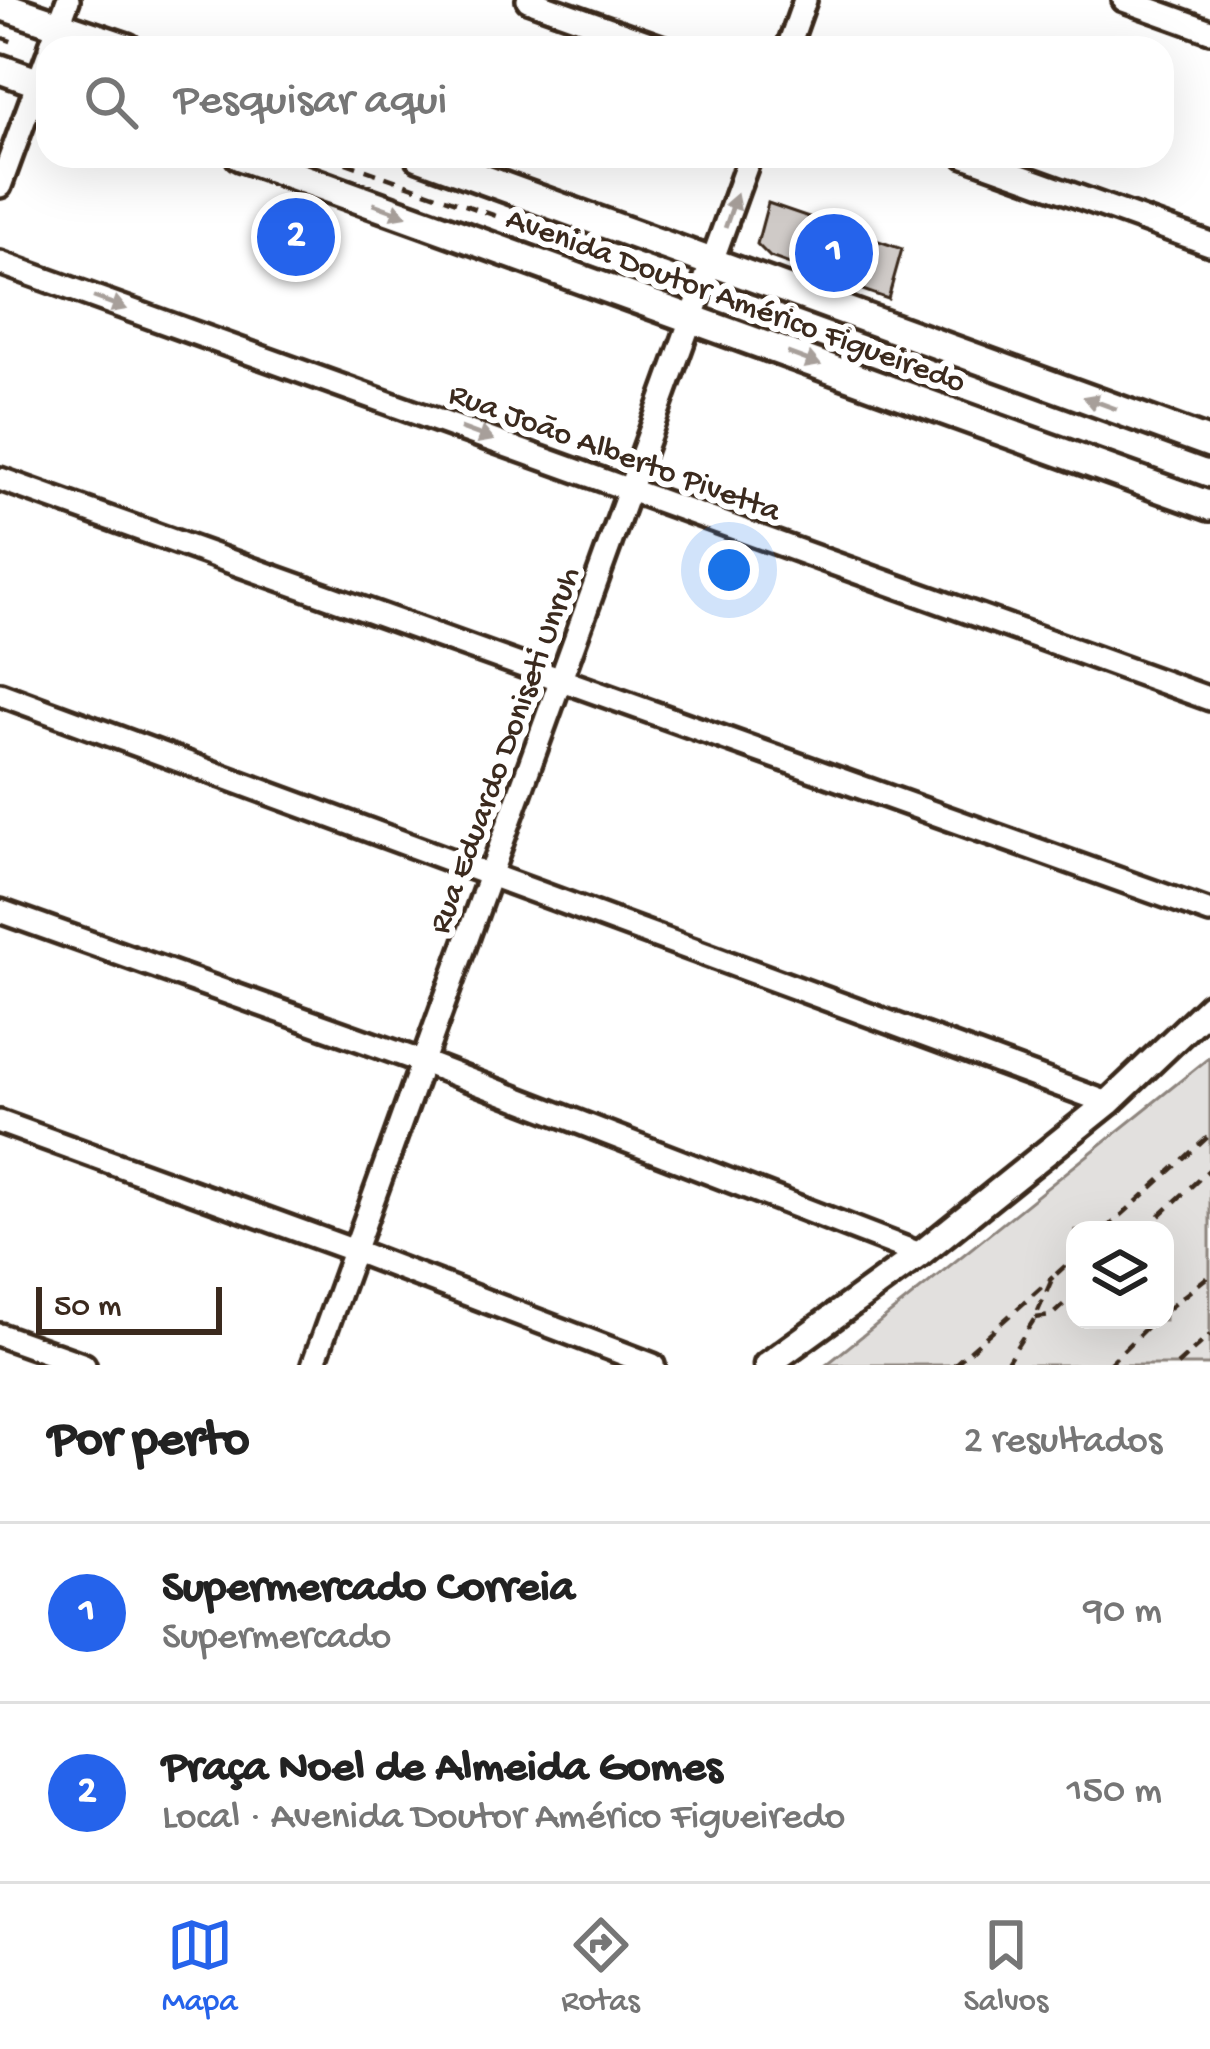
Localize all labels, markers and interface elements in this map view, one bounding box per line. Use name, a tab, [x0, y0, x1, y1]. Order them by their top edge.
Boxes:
search box	[36, 36, 1174, 168]
icon: search	[78, 69, 144, 135]
text: Pesquisar aqui	[174, 76, 447, 129]
pin: 2	[257, 192, 335, 282]
one-way arrow	[723, 192, 742, 229]
one-way arrow	[372, 202, 408, 220]
street label: Avenida Doutor Américo Figueiredo	[500, 202, 970, 404]
pin: 1	[795, 208, 873, 298]
one-way arrow	[92, 294, 128, 313]
one-way arrow	[786, 350, 822, 369]
street label: Rua João Alberto Pivetta	[443, 377, 787, 533]
one-way arrow	[1082, 393, 1118, 411]
one-way arrow	[459, 426, 495, 444]
your location	[699, 540, 759, 600]
street label: Rua Eduardo Doniseti Unruh	[423, 563, 591, 940]
map controls	[1066, 1221, 1174, 1329]
button: layers	[1066, 1221, 1174, 1329]
scale bar	[36, 1281, 222, 1334]
text: 50 m	[54, 1289, 121, 1327]
text: Por perto	[48, 1413, 250, 1473]
text: 2 resultados	[963, 1420, 1162, 1466]
text: Supermercado Correia	[162, 1563, 575, 1616]
text: 1	[79, 1590, 95, 1636]
text: 90 m	[1083, 1590, 1162, 1636]
text: Supermercado	[162, 1616, 391, 1662]
text: Praça Noel de Almeida Gomes	[162, 1743, 722, 1796]
text: 2	[77, 1770, 97, 1816]
text: 150 m	[1067, 1770, 1162, 1816]
text: Local · Avenida Doutor Américo Figueiredo	[162, 1796, 845, 1842]
tab: Mapa	[162, 1912, 238, 2022]
tab: Rotas	[561, 1912, 640, 2022]
tab: Salvos	[963, 1912, 1048, 2022]

